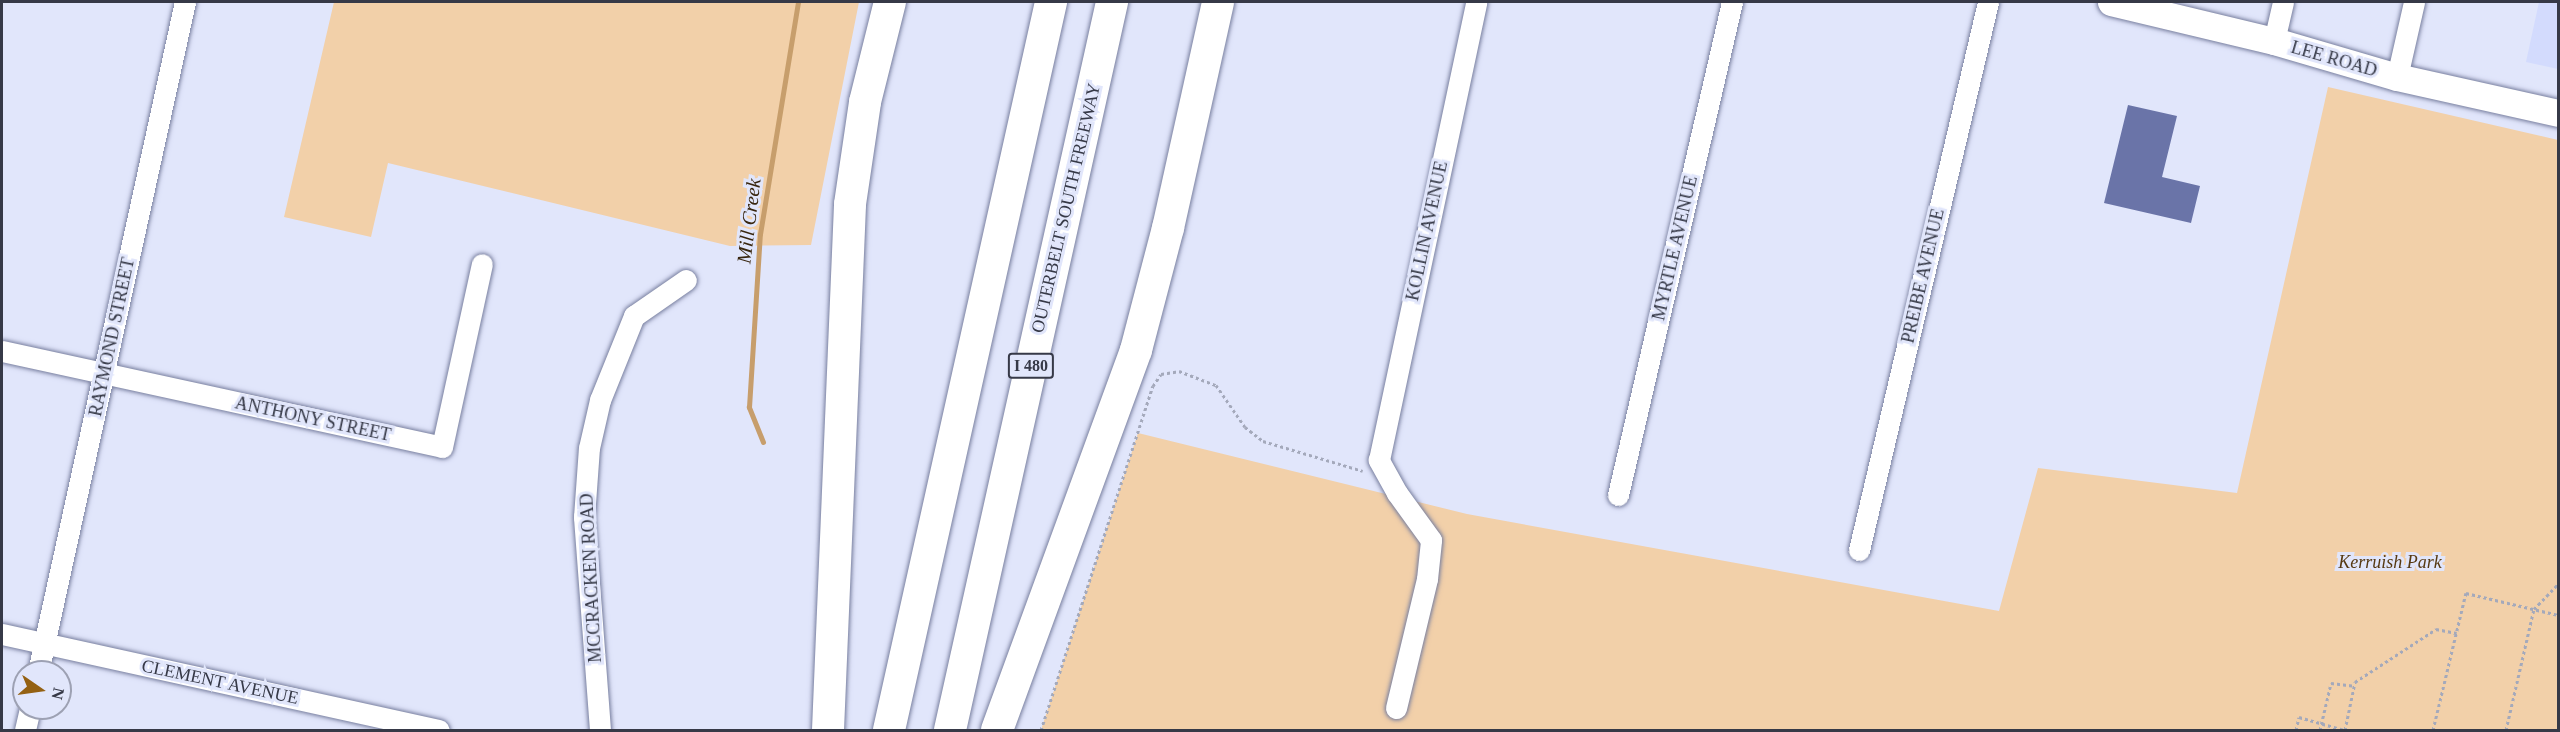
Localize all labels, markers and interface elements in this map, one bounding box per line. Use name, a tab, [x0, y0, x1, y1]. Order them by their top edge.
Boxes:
street label: LEE ROAD	[2288, 36, 2380, 82]
street label: OUTERBELT SOUTH FREEWAY	[1027, 81, 1105, 335]
street label: KOLLIN AVENUE	[1402, 159, 1452, 303]
street label: MYRTLE AVENUE	[1648, 173, 1702, 323]
water label: Mill Creek	[732, 177, 766, 265]
street label: PREIBE AVENUE	[1897, 206, 1949, 346]
street label: RAYMOND STREET	[85, 256, 139, 418]
road number: I 480	[1007, 353, 1055, 379]
street label: ANTHONY STREET	[233, 392, 393, 446]
street label: MCCRACKEN ROAD	[576, 493, 606, 663]
park label: Kerruish Park	[2338, 551, 2442, 573]
street label: CLEMENT AVENUE	[139, 655, 301, 709]
north arrow	[12, 660, 72, 720]
text: N	[48, 686, 68, 701]

